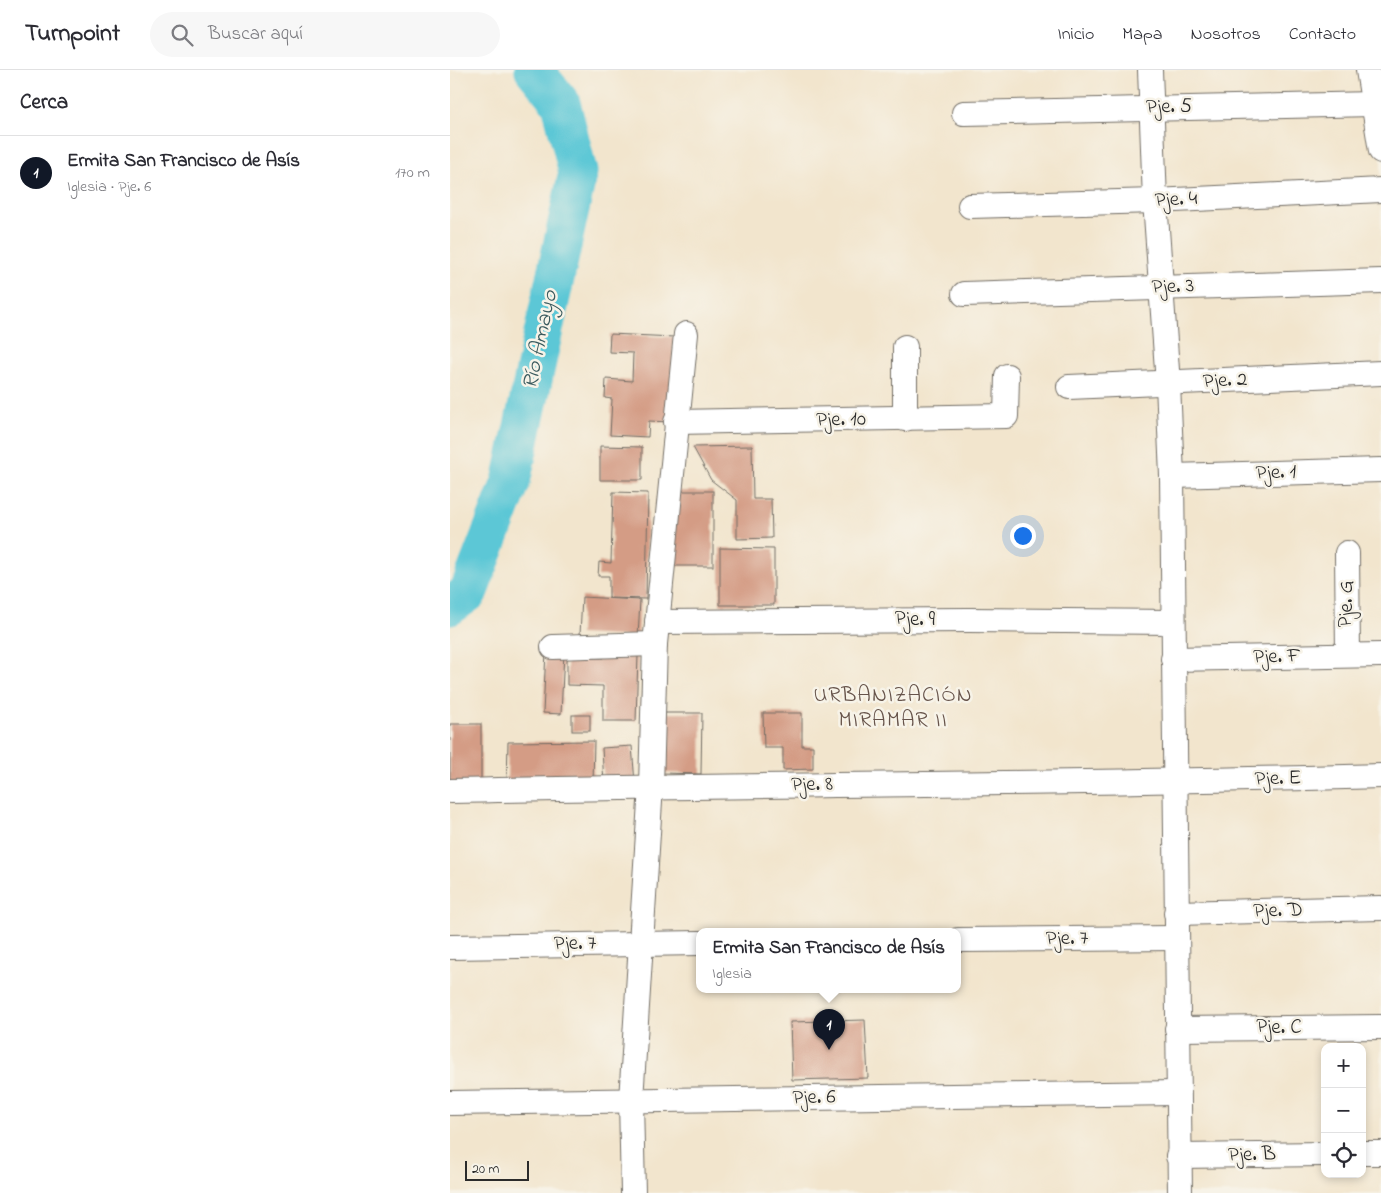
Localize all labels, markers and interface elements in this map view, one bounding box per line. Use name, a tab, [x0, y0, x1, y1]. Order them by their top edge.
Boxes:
search box	[150, 12, 500, 57]
text: Turnpoint	[25, 17, 120, 52]
icon: search	[168, 21, 196, 49]
text: Buscar aquí	[208, 21, 303, 48]
text: Inicio	[1057, 22, 1094, 48]
text: Mapa	[1122, 22, 1163, 48]
text: Nosotros	[1191, 22, 1261, 48]
text: Contacto	[1289, 22, 1356, 48]
text: Cerca	[20, 88, 68, 118]
street label: Pje. 5	[1146, 92, 1192, 122]
text: Ermita San Francisco de Asís	[67, 148, 300, 175]
text: 1	[33, 161, 39, 185]
text: 170 m	[395, 161, 430, 185]
text: Iglesia · Pje. 6	[67, 175, 151, 199]
street label: Pje. 4	[1154, 184, 1198, 216]
street label: Pje. 3	[1151, 271, 1195, 303]
water label: Río Amayo	[515, 286, 567, 392]
street label: Pje. 2	[1202, 365, 1248, 397]
street label: Pje. 10	[816, 405, 866, 435]
street label: Pje. 1	[1255, 457, 1297, 489]
your location	[1010, 523, 1036, 549]
street label: Pje. G	[1332, 580, 1362, 628]
street label: Pje. 9	[895, 605, 936, 635]
street label: Pje. F	[1253, 642, 1301, 672]
district label: URBANIZACIÓN MIRAMAR II	[813, 680, 973, 737]
street label: Pje. E	[1254, 763, 1302, 795]
street label: Pje. 8	[791, 770, 833, 800]
street label: Pje. D	[1253, 896, 1303, 926]
street label: Pje. 7	[1045, 924, 1089, 954]
popup	[696, 928, 961, 993]
street label: Pje. 7	[553, 929, 597, 959]
text: Ermita San Francisco de Asís	[712, 935, 945, 962]
text: Iglesia	[712, 962, 752, 986]
pin: 1	[813, 1009, 845, 1050]
street label: Pje. C	[1256, 1013, 1302, 1043]
map controls	[1321, 1043, 1366, 1178]
button: +	[1321, 1043, 1366, 1088]
street label: Pje. 6	[792, 1083, 836, 1113]
button: −	[1321, 1088, 1366, 1133]
button: locate	[1321, 1133, 1366, 1178]
street label: Pje. B	[1228, 1140, 1276, 1170]
scale bar	[465, 1158, 529, 1181]
text: 20 m	[472, 1159, 499, 1180]

